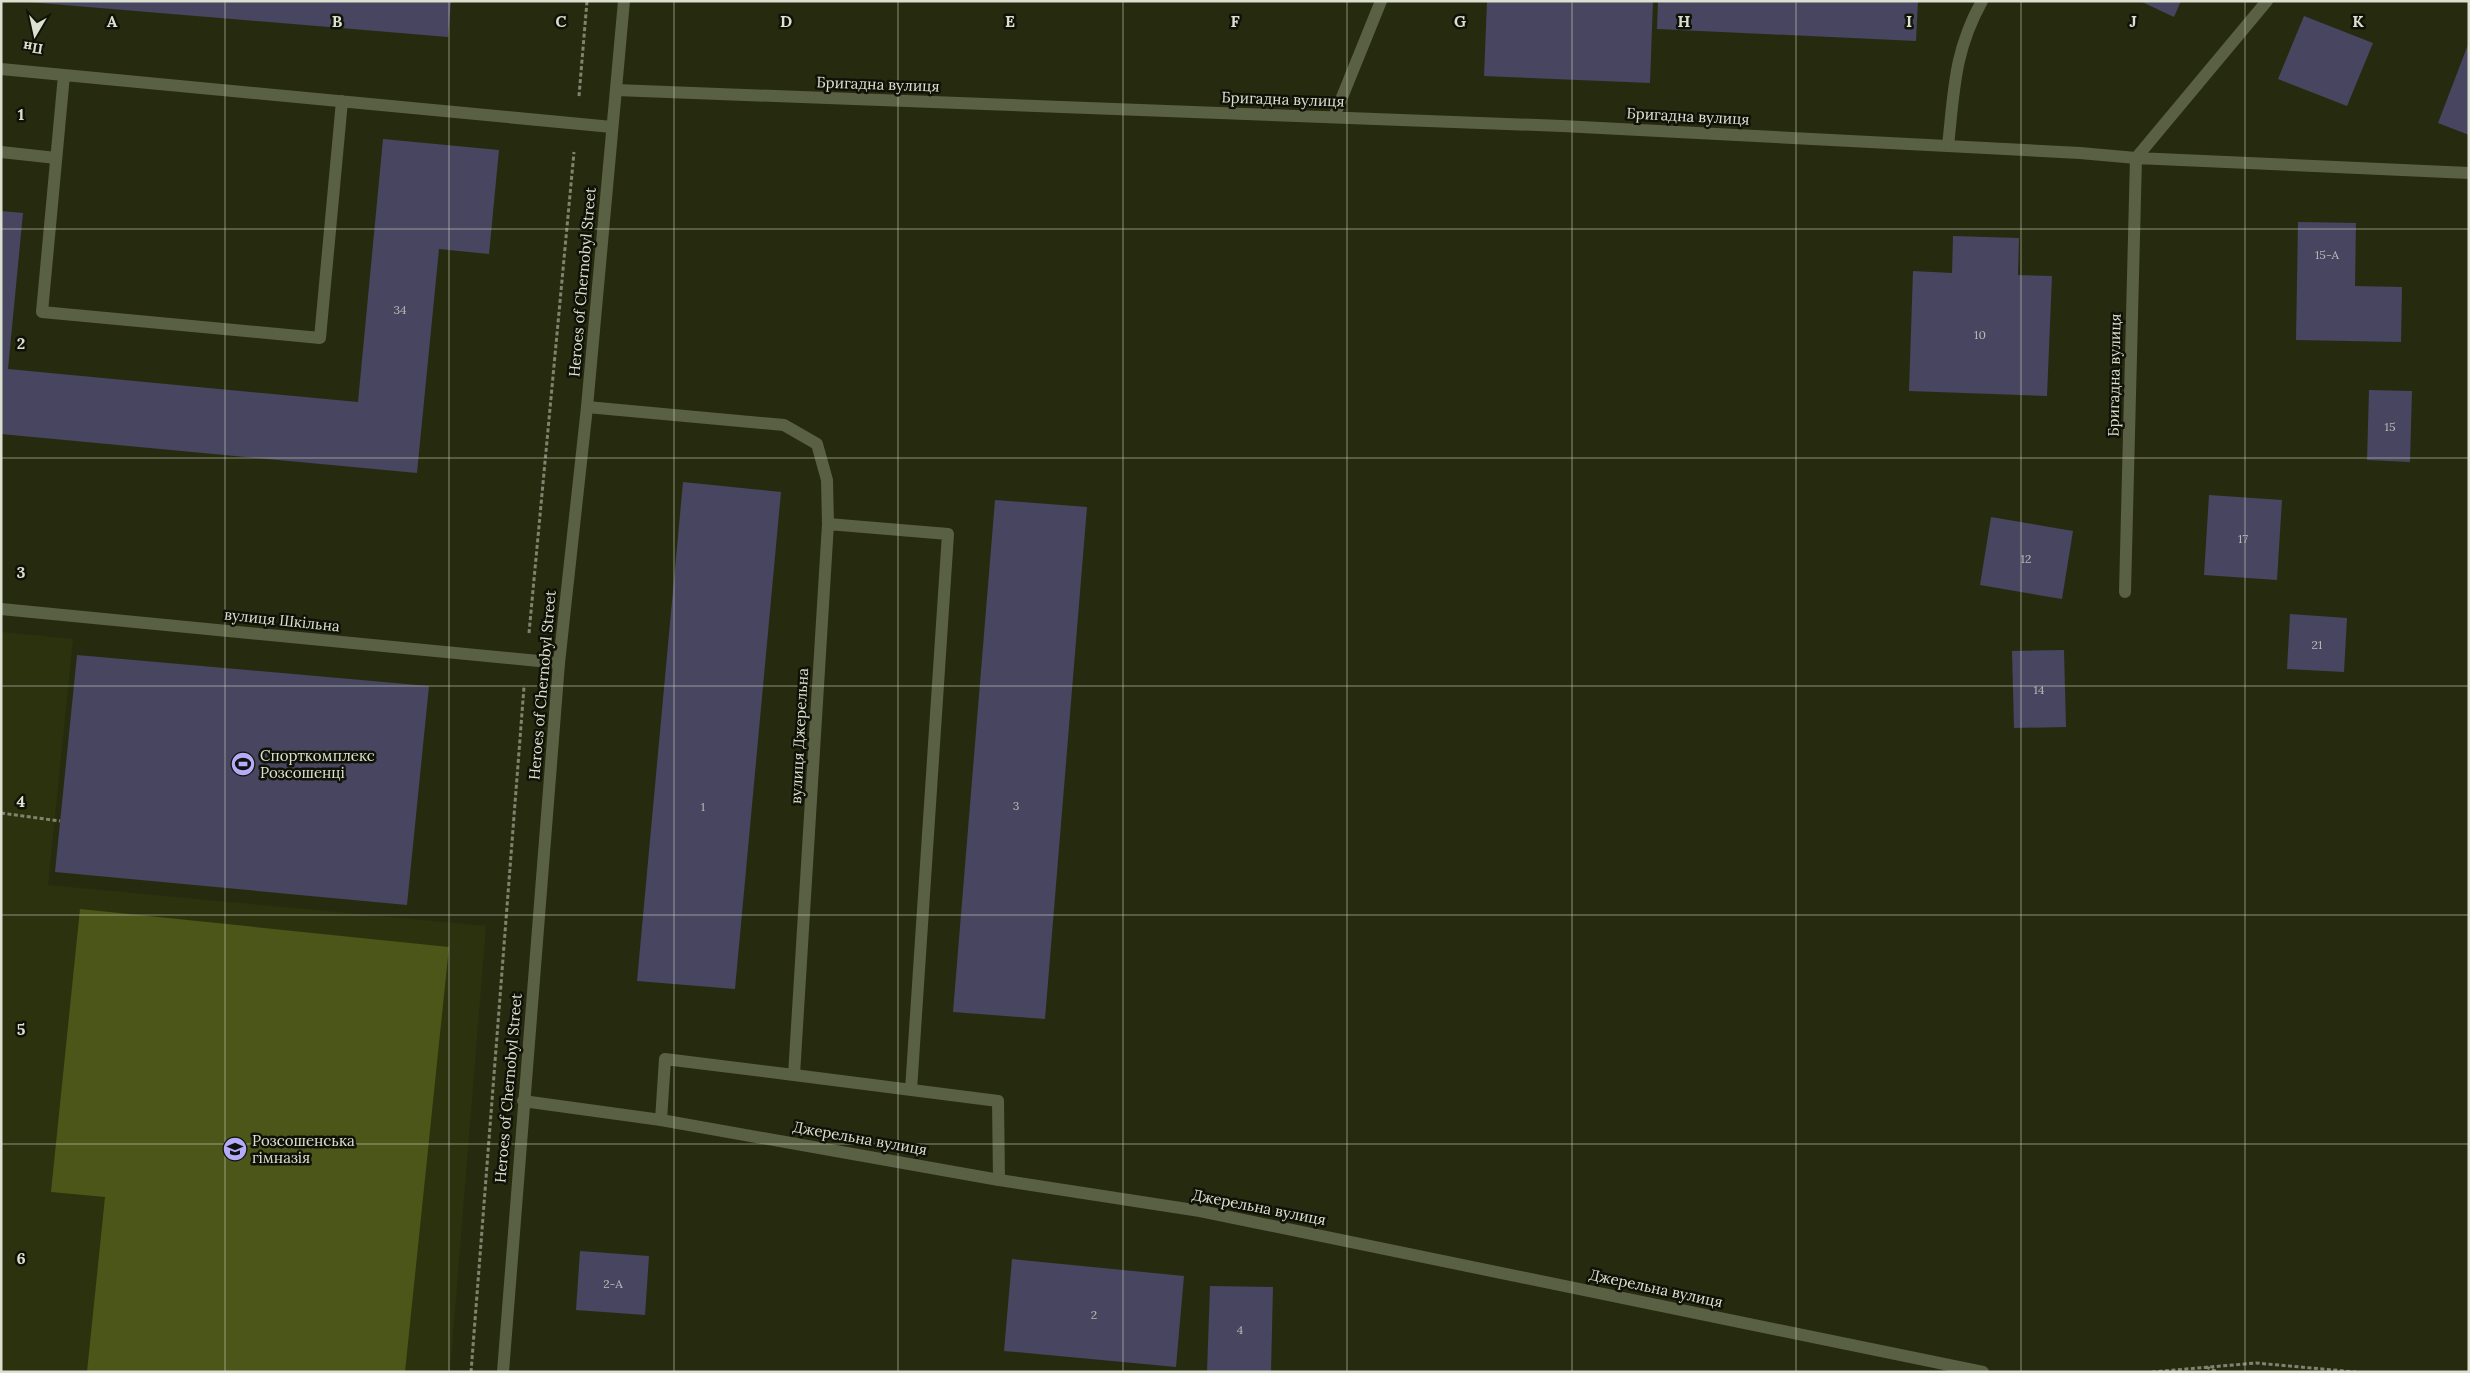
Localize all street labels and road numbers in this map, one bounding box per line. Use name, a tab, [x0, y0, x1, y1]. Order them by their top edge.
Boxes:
street label: Бригадна вулиця	[816, 72, 940, 96]
street label: Бригадна вулиця	[1221, 87, 1345, 111]
street label: Бригадна вулиця	[1626, 103, 1750, 129]
street label: Heroes of Chernobyl Street	[564, 186, 600, 378]
street label: Бригадна вулиця	[2103, 313, 2125, 437]
street label: Heroes of Chernobyl Street	[524, 589, 560, 781]
street label: вулиця Шкільна	[223, 604, 341, 636]
street label: вулиця Джерельна	[786, 667, 812, 804]
street label: Heroes of Chernobyl Street	[490, 992, 526, 1184]
street label: Джерельна вулиця	[791, 1117, 929, 1159]
street label: Джерельна вулиця	[1190, 1185, 1328, 1229]
street label: Джерельна вулиця	[1587, 1265, 1725, 1311]

